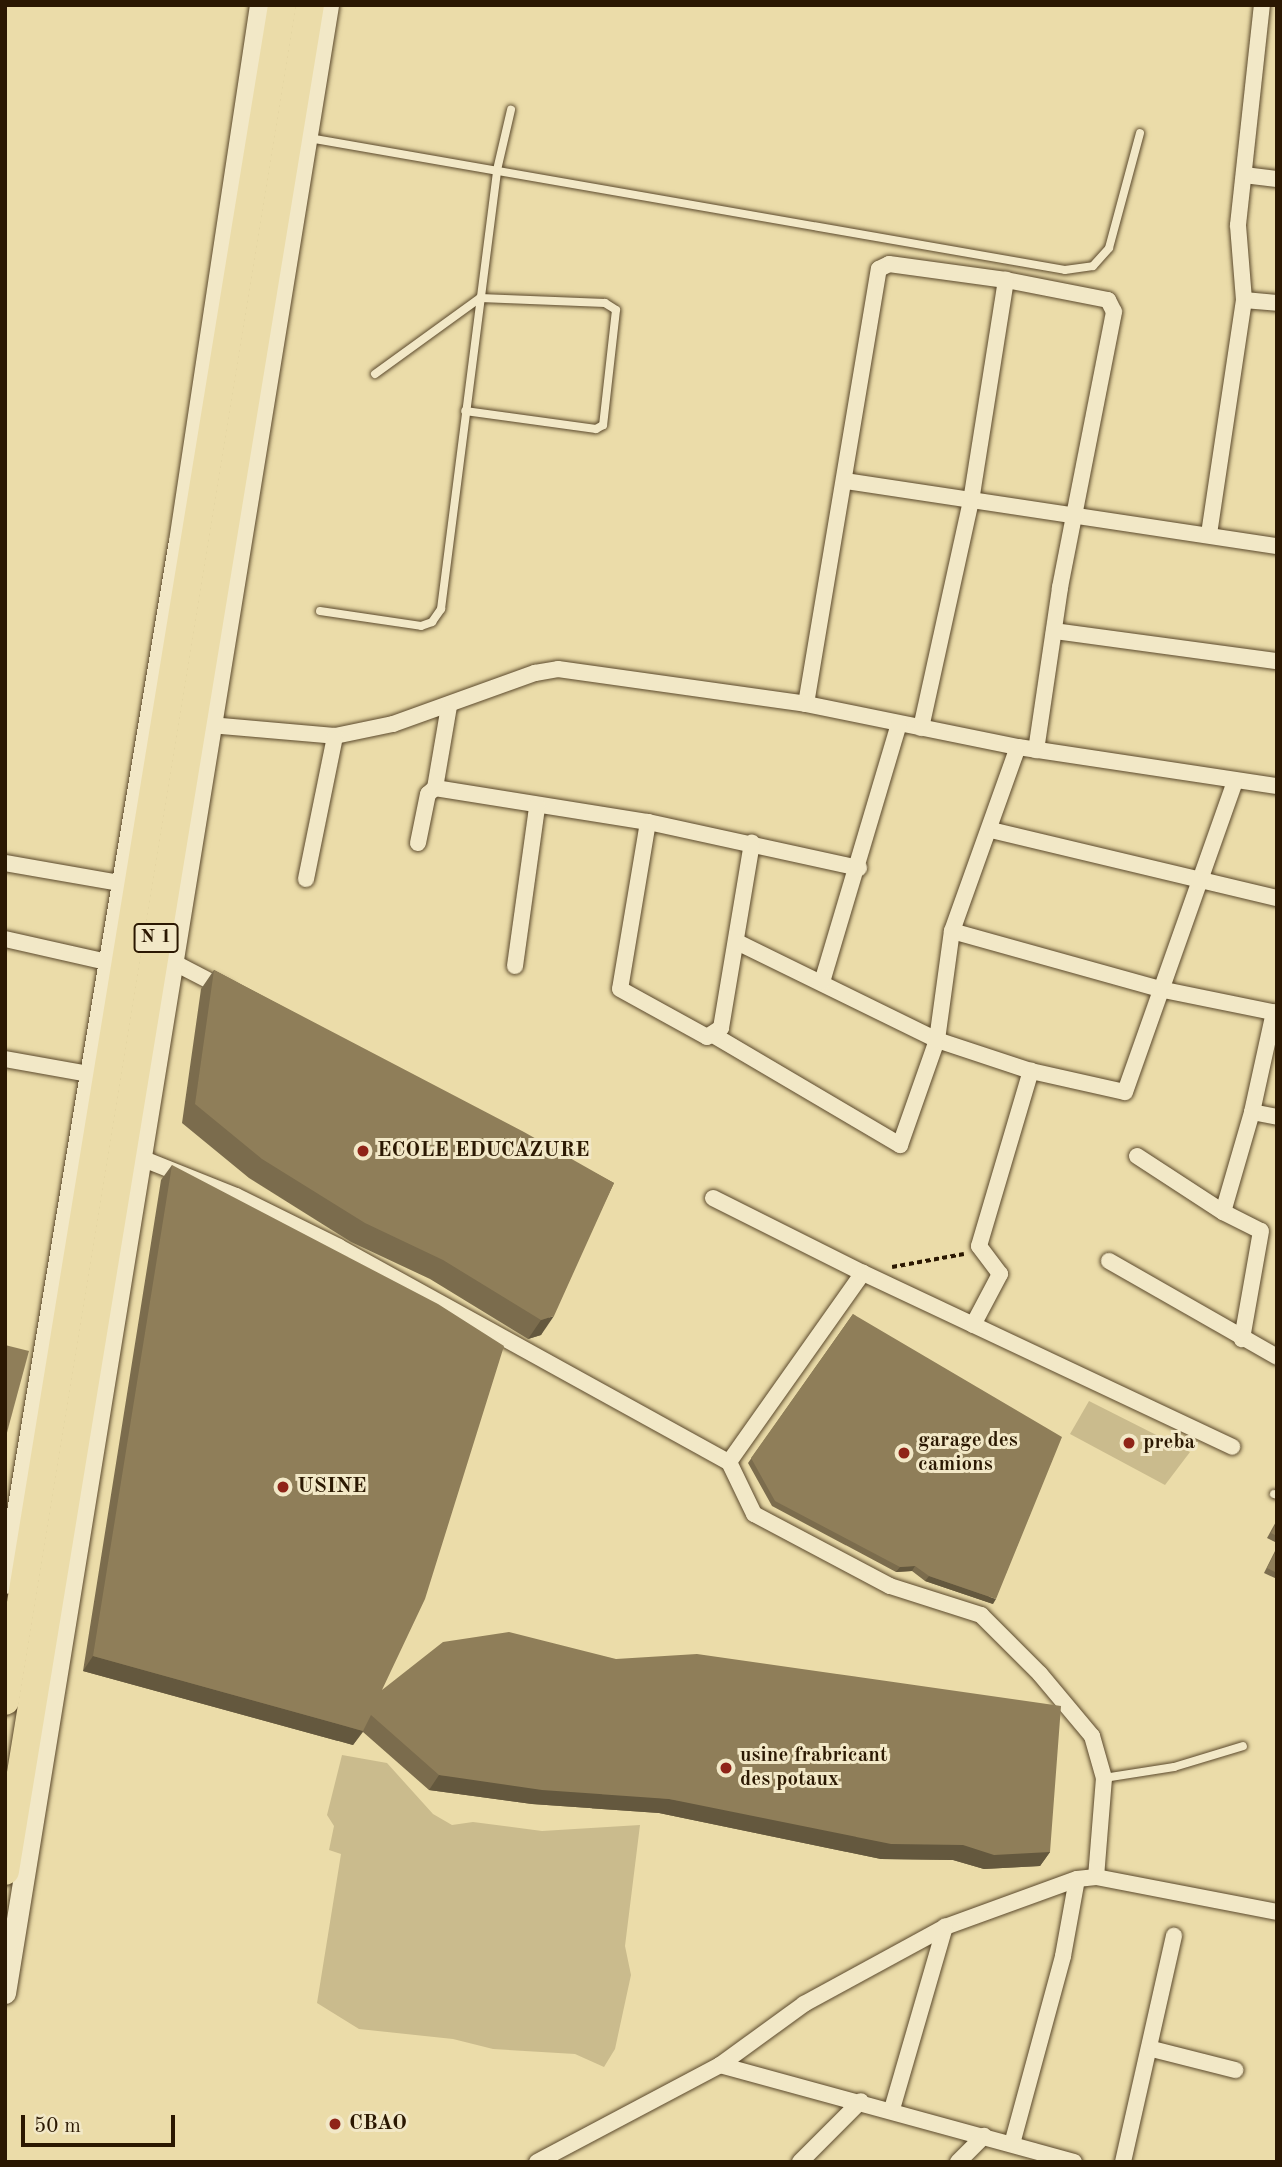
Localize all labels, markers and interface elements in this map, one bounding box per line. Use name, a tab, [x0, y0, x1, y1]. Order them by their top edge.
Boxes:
road number: N 1	[133, 922, 179, 954]
place label: ECOLE EDUCAZURE	[377, 1138, 590, 1164]
marker: ECOLE EDUCAZURE	[355, 1143, 371, 1159]
place label: garage des camions	[918, 1428, 1018, 1478]
place label: preba	[1143, 1430, 1195, 1456]
marker: preba	[1121, 1435, 1137, 1451]
marker: garage des camions	[896, 1445, 912, 1461]
place label: USINE	[297, 1474, 366, 1500]
marker: USINE	[275, 1479, 291, 1495]
place label: usine frabricant des potaux	[740, 1743, 888, 1793]
marker: usine frabricant des potaux	[718, 1760, 734, 1776]
scale bar	[24, 2100, 178, 2144]
place label: CBAO	[349, 2111, 407, 2137]
text: 50 m	[34, 2116, 81, 2137]
marker: CBAO	[327, 2116, 343, 2132]

